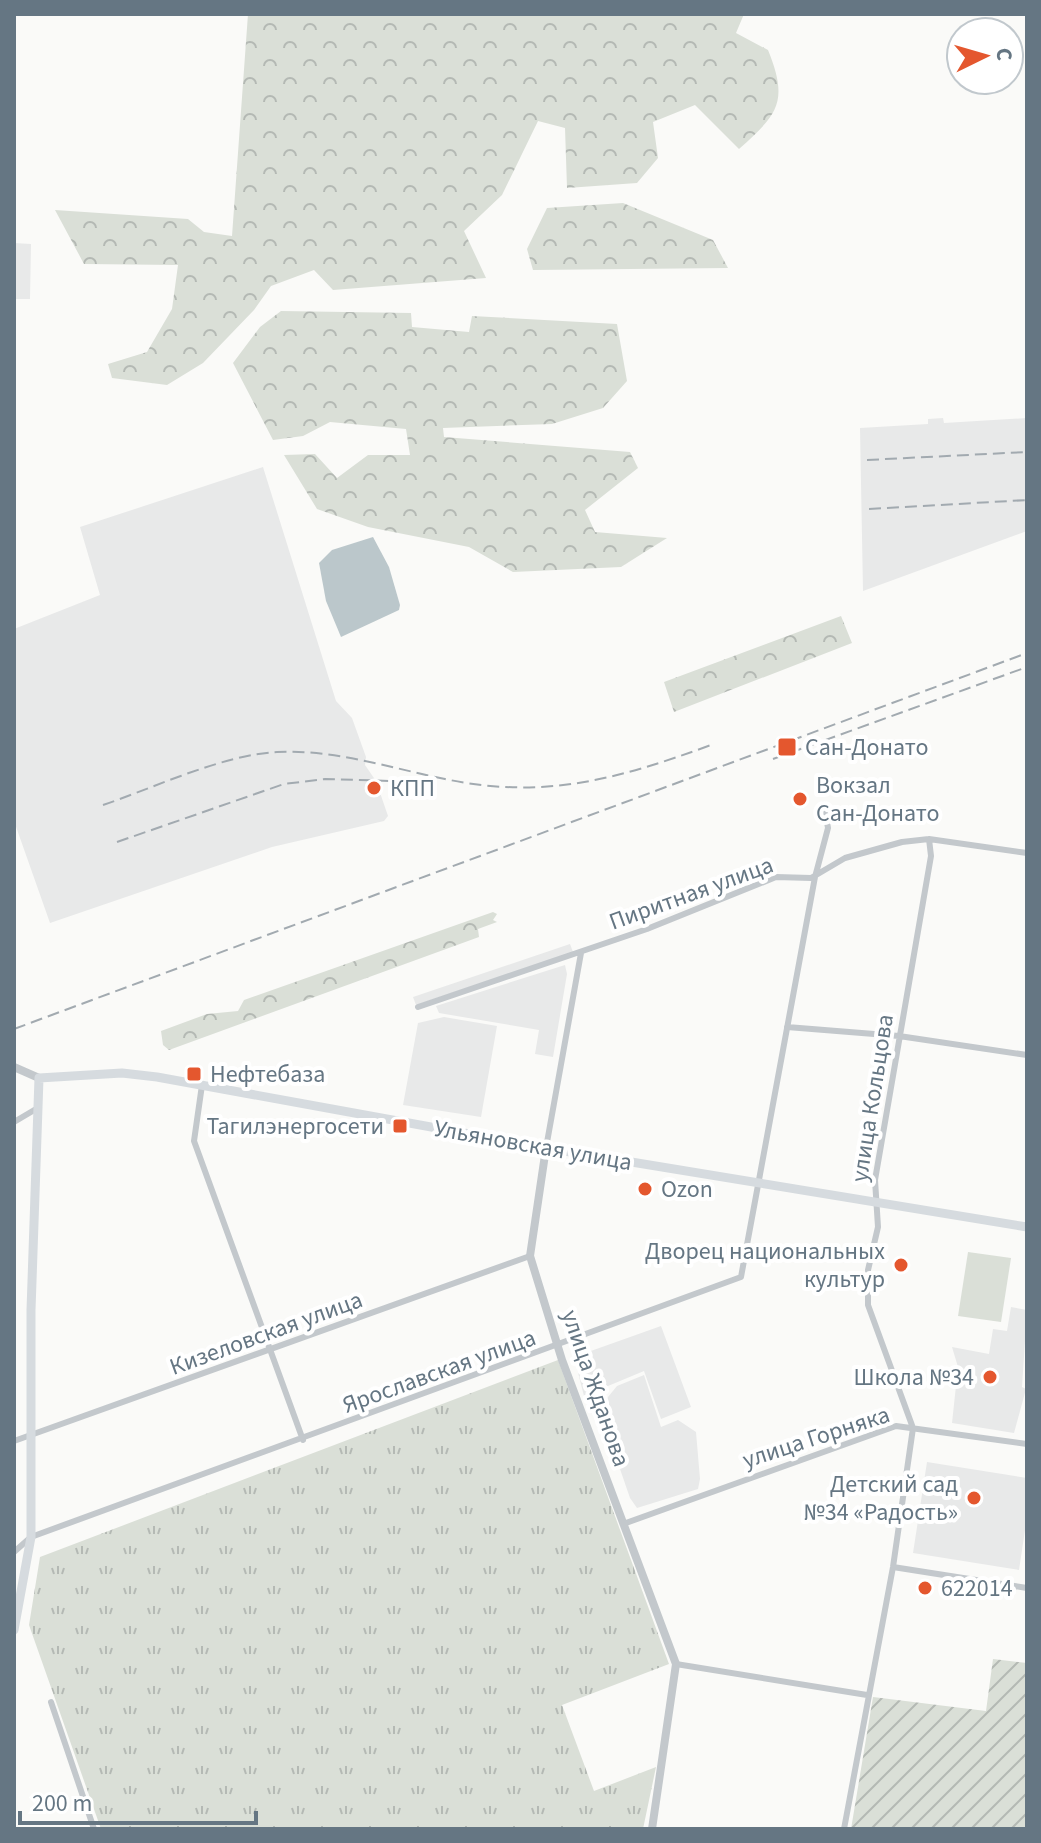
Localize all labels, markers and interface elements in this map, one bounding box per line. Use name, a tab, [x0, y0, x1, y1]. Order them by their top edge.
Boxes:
north arrow	[945, 16, 1025, 96]
text: С	[987, 47, 1020, 62]
place label: Сан-Донато	[805, 730, 929, 765]
marker: Сан-Донато	[776, 736, 798, 758]
place label: Вокзал Сан-Донато	[816, 768, 940, 831]
place label: КПП	[390, 771, 435, 806]
marker: КПП	[365, 779, 383, 797]
marker: Вокзал Сан-Донато	[791, 790, 809, 808]
street label: Пиритная улица	[604, 848, 778, 939]
street label: улица Кольцова	[842, 1012, 903, 1185]
place label: Нефтебаза	[210, 1057, 325, 1092]
marker: Нефтебаза	[185, 1065, 203, 1083]
place label: Тагилэнергосети	[206, 1109, 384, 1144]
street label: Ульяновская улица	[431, 1111, 635, 1180]
marker: Тагилэнергосети	[391, 1117, 409, 1135]
place label: Ozon	[661, 1172, 713, 1207]
marker: Ozon	[636, 1180, 654, 1198]
place label: Дворец национальных культур	[645, 1234, 885, 1297]
marker: Дворец национальных культур	[892, 1256, 910, 1274]
street label: Кизеловская улица	[165, 1282, 368, 1385]
street label: улица Жданова	[552, 1305, 639, 1471]
street label: Ярославская улица	[338, 1320, 541, 1423]
place label: Школа №34	[854, 1360, 974, 1395]
marker: Школа №34	[981, 1368, 999, 1386]
street label: улица Горняка	[738, 1397, 894, 1478]
place label: Детский сад №34 «Радость»	[803, 1467, 958, 1530]
marker: Детский сад №34 «Радость»	[965, 1489, 983, 1507]
place label: 622014	[941, 1571, 1013, 1606]
marker: 622014	[916, 1579, 934, 1597]
scale bar	[20, 1775, 256, 1825]
text: 200 m	[32, 1786, 92, 1821]

